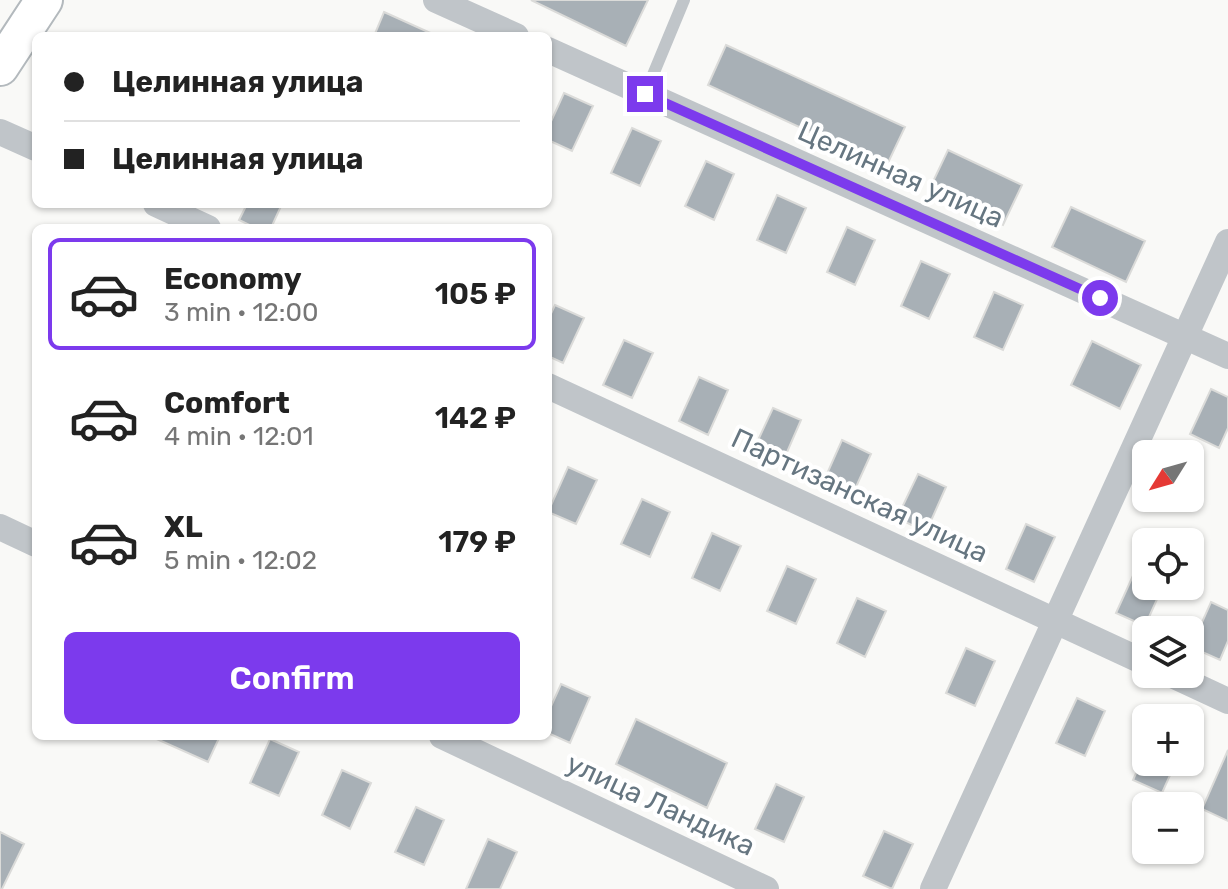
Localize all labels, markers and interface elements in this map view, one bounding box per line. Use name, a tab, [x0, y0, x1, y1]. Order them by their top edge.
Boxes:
text: Целинная улица	[112, 64, 363, 100]
route end	[627, 76, 663, 112]
street label: Целинная улица	[793, 114, 1009, 235]
text: Целинная улица	[112, 141, 363, 177]
icon: car	[68, 258, 140, 330]
text: Economy	[164, 261, 302, 297]
text: 105 ₽	[435, 276, 516, 312]
route start	[1082, 280, 1118, 316]
text: 3 min · 12:00	[164, 297, 319, 328]
icon: car	[68, 382, 140, 454]
text: Comfort	[164, 385, 290, 421]
text: 142 ₽	[435, 400, 516, 436]
text: 4 min · 12:01	[164, 421, 314, 452]
street label: Партизанская улица	[726, 422, 993, 569]
north arrow	[1132, 440, 1204, 512]
map controls	[1132, 440, 1204, 864]
icon: car	[68, 506, 140, 578]
text: XL	[164, 509, 203, 545]
text: 179 ₽	[438, 524, 516, 560]
button: locate	[1132, 528, 1204, 600]
text: 5 min · 12:02	[164, 545, 317, 576]
button: layers	[1132, 616, 1204, 688]
button: Confirm	[64, 632, 520, 724]
button: +	[1132, 704, 1204, 776]
street label: улица Ландика	[561, 746, 760, 863]
button: −	[1132, 792, 1204, 864]

